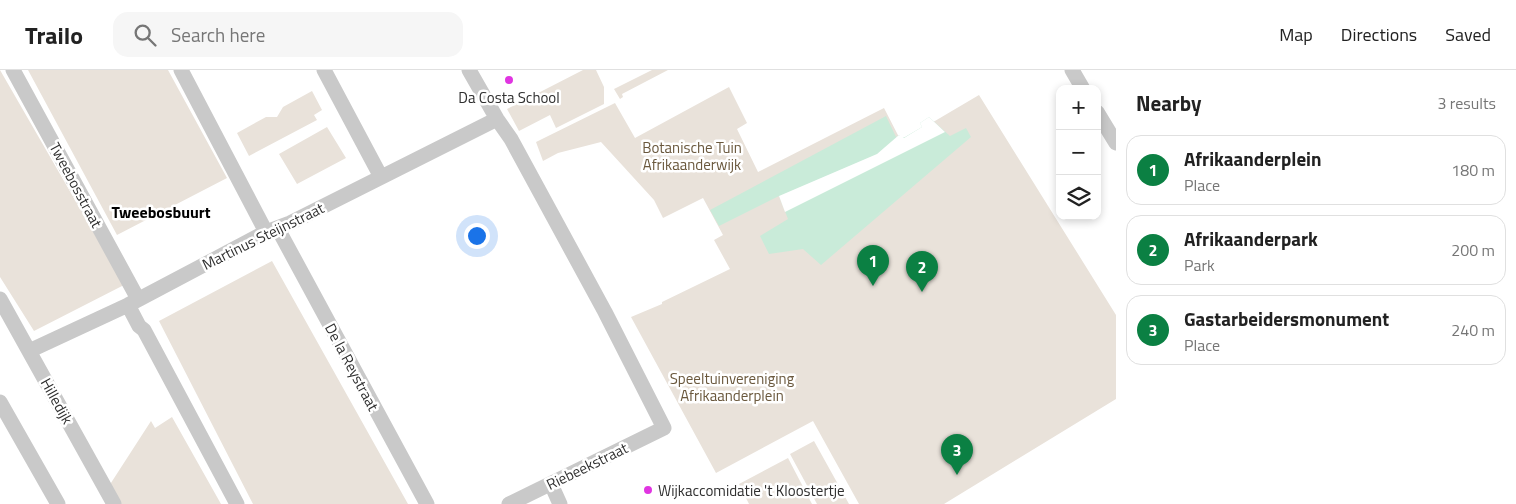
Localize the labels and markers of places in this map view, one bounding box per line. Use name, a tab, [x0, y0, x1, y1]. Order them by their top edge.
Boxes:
marker: Da Costa School	[503, 74, 515, 86]
place label: Da Costa School	[458, 86, 560, 109]
pin: 1	[857, 245, 889, 286]
pin: 2	[906, 251, 938, 292]
pin: 3	[941, 434, 973, 475]
place label: Wijkaccomidatie 't Kloostertje	[658, 479, 845, 502]
marker: Wijkaccomidatie 't Kloostertje	[642, 484, 654, 496]

